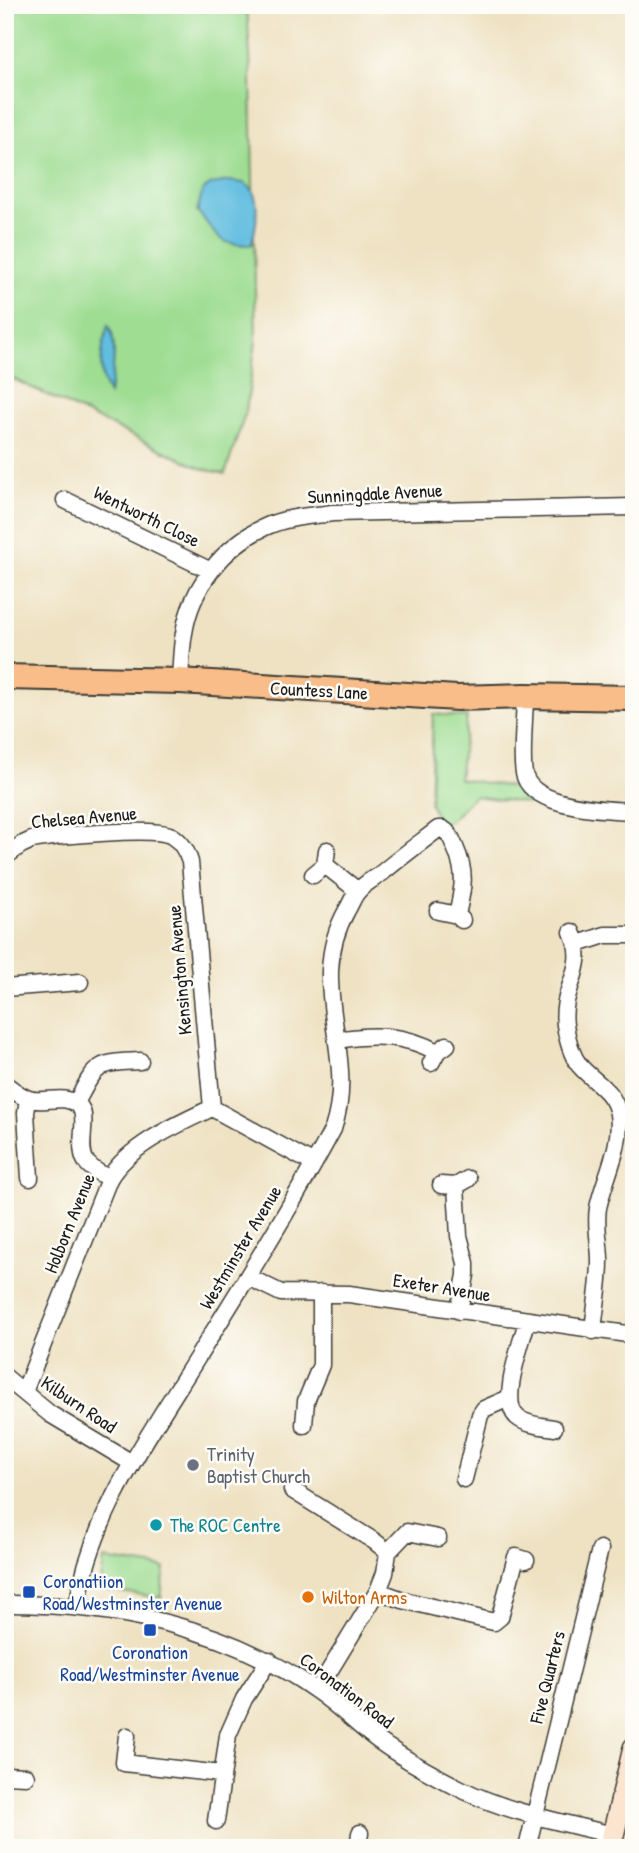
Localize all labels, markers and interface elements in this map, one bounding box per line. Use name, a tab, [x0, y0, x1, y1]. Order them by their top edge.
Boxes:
street label: Sunningdale Avenue	[307, 476, 443, 510]
street label: Wentworth Close	[90, 479, 205, 553]
street label: Countess Lane	[269, 674, 369, 706]
street label: Chelsea Avenue	[30, 799, 138, 835]
street label: Kensington Avenue	[160, 904, 198, 1036]
street label: Holborn Avenue	[37, 1169, 101, 1277]
street label: Westminster Avenue	[193, 1180, 287, 1314]
street label: Exeter Avenue	[391, 1266, 493, 1308]
street label: Kilburn Road	[36, 1369, 122, 1439]
place label: Trinity Baptist Church	[207, 1441, 310, 1489]
marker: Trinity Baptist Church	[185, 1457, 201, 1473]
place label: The ROC Centre	[170, 1512, 281, 1538]
marker: The ROC Centre	[148, 1517, 164, 1533]
place label: Coronatiion Road/Westminster Avenue	[43, 1568, 223, 1616]
marker: Coronatiion Road/Westminster Avenue	[21, 1584, 37, 1600]
place label: Wilton Arms	[322, 1584, 407, 1610]
marker: Wilton Arms	[300, 1589, 316, 1605]
marker: Coronation Road/Westminster Avenue	[142, 1622, 158, 1638]
street label: Five Quarters	[523, 1628, 571, 1727]
place label: Coronation Road/Westminster Avenue	[60, 1639, 240, 1687]
street label: Coronation Road	[295, 1646, 400, 1734]

